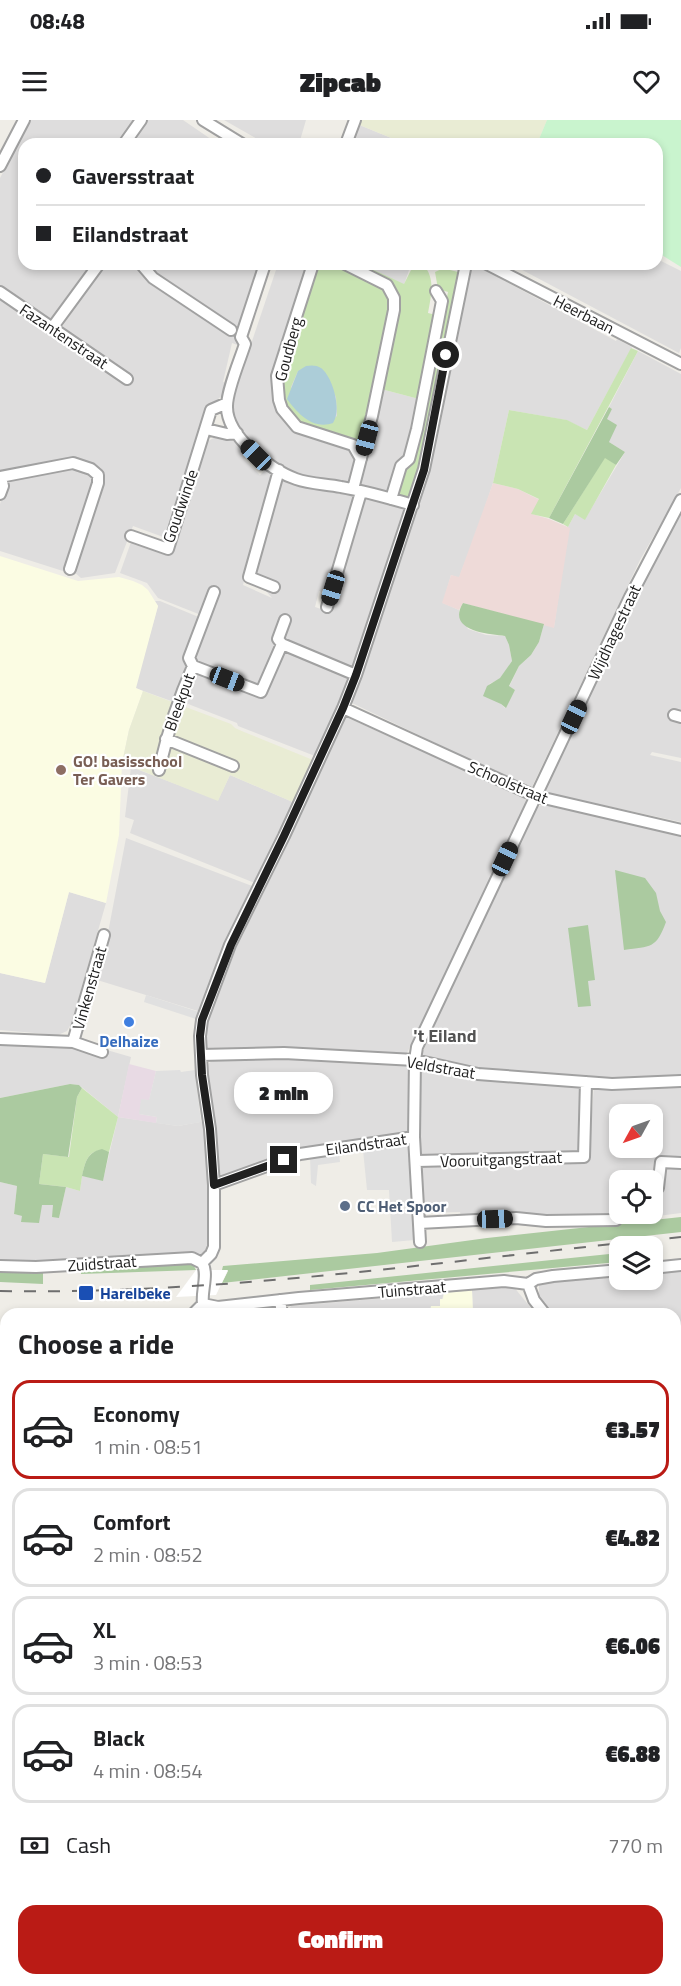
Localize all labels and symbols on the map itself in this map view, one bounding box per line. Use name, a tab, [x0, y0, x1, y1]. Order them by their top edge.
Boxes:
street label: Heerbaan	[549, 288, 619, 340]
street label: Fazantenstraat	[15, 297, 113, 375]
street label: Goudberg	[268, 314, 308, 384]
route start	[432, 341, 459, 368]
car	[354, 418, 380, 458]
car	[237, 436, 275, 474]
street label: Goudwinde	[156, 466, 204, 546]
car	[319, 568, 347, 608]
street label: Wijdhagestraat	[581, 580, 647, 684]
car	[207, 664, 247, 694]
street label: Bleekput	[157, 669, 201, 734]
car	[558, 697, 590, 737]
place label: GO! basisschool Ter Gavers	[73, 749, 182, 791]
street label: Schoolstraat	[464, 754, 552, 810]
marker: GO! basisschool Ter Gavers	[54, 763, 68, 777]
car	[489, 839, 521, 879]
street label: Vinkenstraat	[66, 943, 112, 1033]
marker: Delhaize	[122, 1015, 136, 1029]
district label: 't Eiland	[413, 1022, 477, 1049]
place label: Delhaize	[99, 1029, 159, 1053]
street label: Veldstraat	[405, 1049, 478, 1085]
callout: 2 min	[234, 1073, 334, 1115]
north arrow	[609, 1104, 663, 1158]
street label: Eilandstraat	[324, 1126, 408, 1162]
street label: Vooruitgangstraat	[440, 1145, 563, 1173]
route end	[270, 1146, 297, 1173]
place label: CC Het Spoor	[357, 1194, 447, 1218]
marker: CC Het Spoor	[338, 1199, 352, 1213]
car	[477, 1209, 513, 1229]
street label: Zuidstraat	[67, 1249, 138, 1277]
street label: Tuinstraat	[377, 1274, 447, 1304]
place label: Harelbeke	[100, 1281, 171, 1305]
marker: Harelbeke	[77, 1284, 95, 1302]

